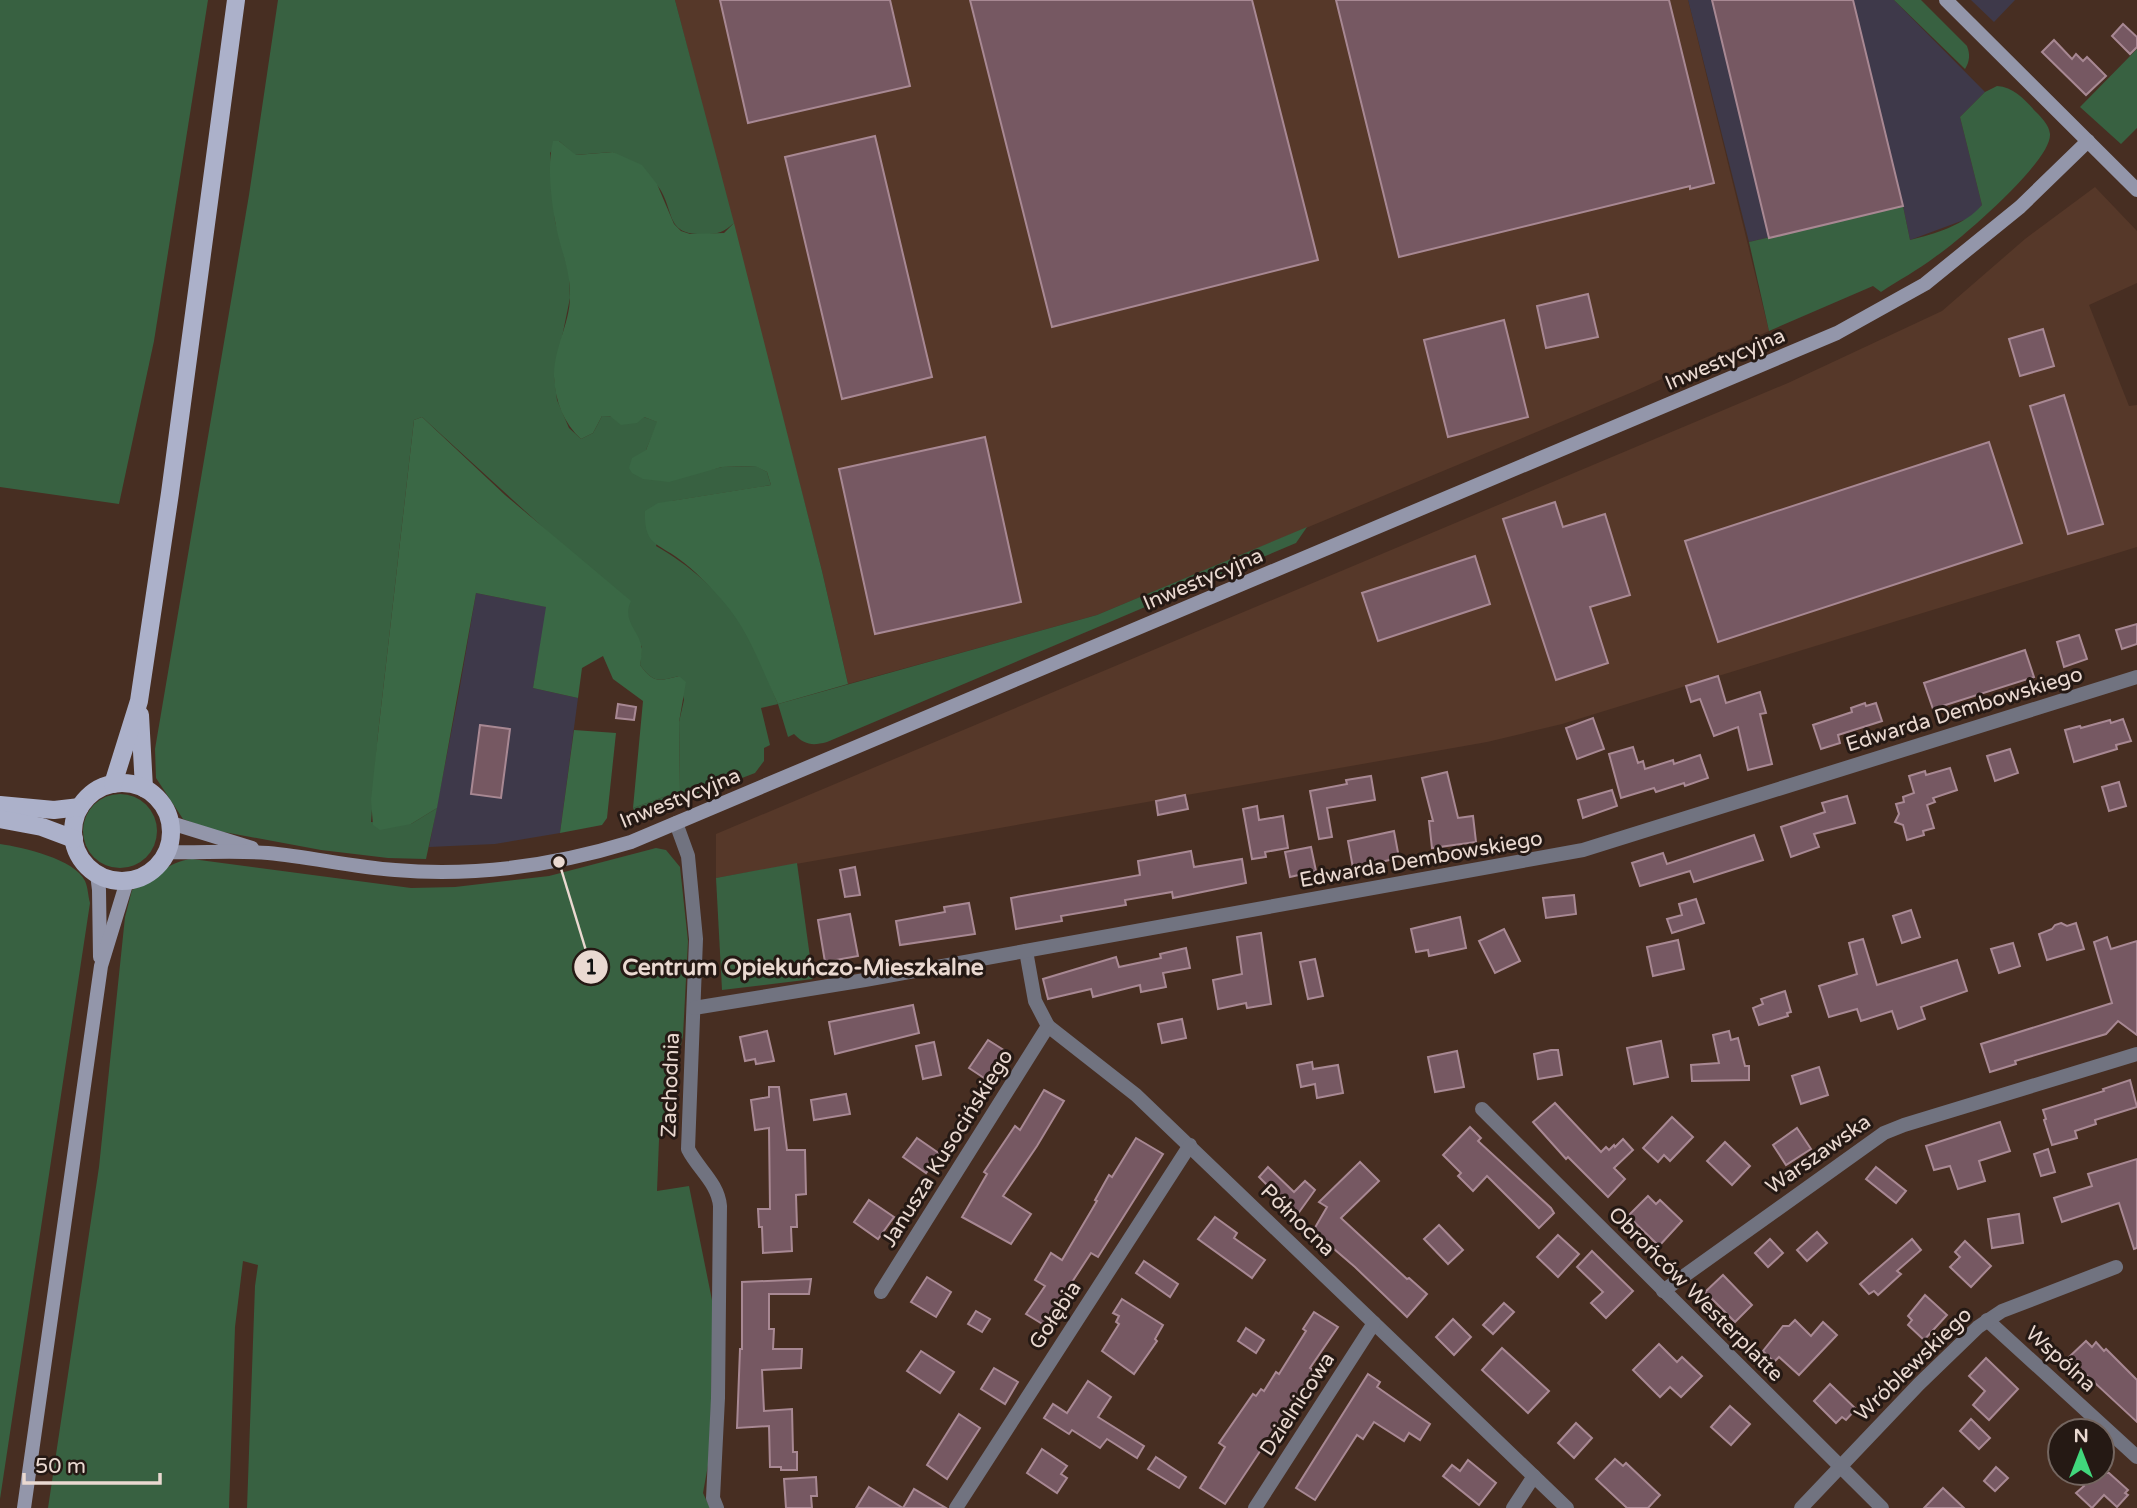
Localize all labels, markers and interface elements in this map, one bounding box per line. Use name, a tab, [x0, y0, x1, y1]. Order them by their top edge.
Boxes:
street label: Inwestycyjna	[1661, 323, 1789, 396]
street label: Inwestycyjna	[1139, 543, 1267, 616]
street label: Edwarda Dembowskiego	[1843, 661, 2086, 757]
street label: Inwestycyjna	[616, 763, 744, 834]
street label: Edwarda Dembowskiego	[1297, 826, 1545, 893]
callout: Centrum Opiekuńczo-Mieszkalne	[574, 945, 998, 989]
text: Centrum Opiekuńczo-Mieszkalne	[622, 954, 984, 982]
text: 1	[584, 955, 598, 980]
street label: Zachodnia	[656, 1032, 685, 1138]
street label: Janusza Kusocińskiego	[876, 1045, 1019, 1252]
street label: Warszawska	[1761, 1109, 1875, 1200]
street label: Północna	[1255, 1179, 1340, 1262]
street label: Obrońców Westerplatte	[1603, 1202, 1788, 1387]
street label: Gołębia	[1024, 1276, 1087, 1354]
street label: Wróblewskiego	[1850, 1302, 1977, 1427]
street label: Wspólna	[2020, 1321, 2101, 1398]
street label: Dzielnicowa	[1255, 1348, 1340, 1461]
north arrow	[2046, 1417, 2116, 1487]
text: N	[2073, 1425, 2089, 1447]
scale bar	[24, 1442, 161, 1486]
text: 50 m	[35, 1454, 86, 1479]

